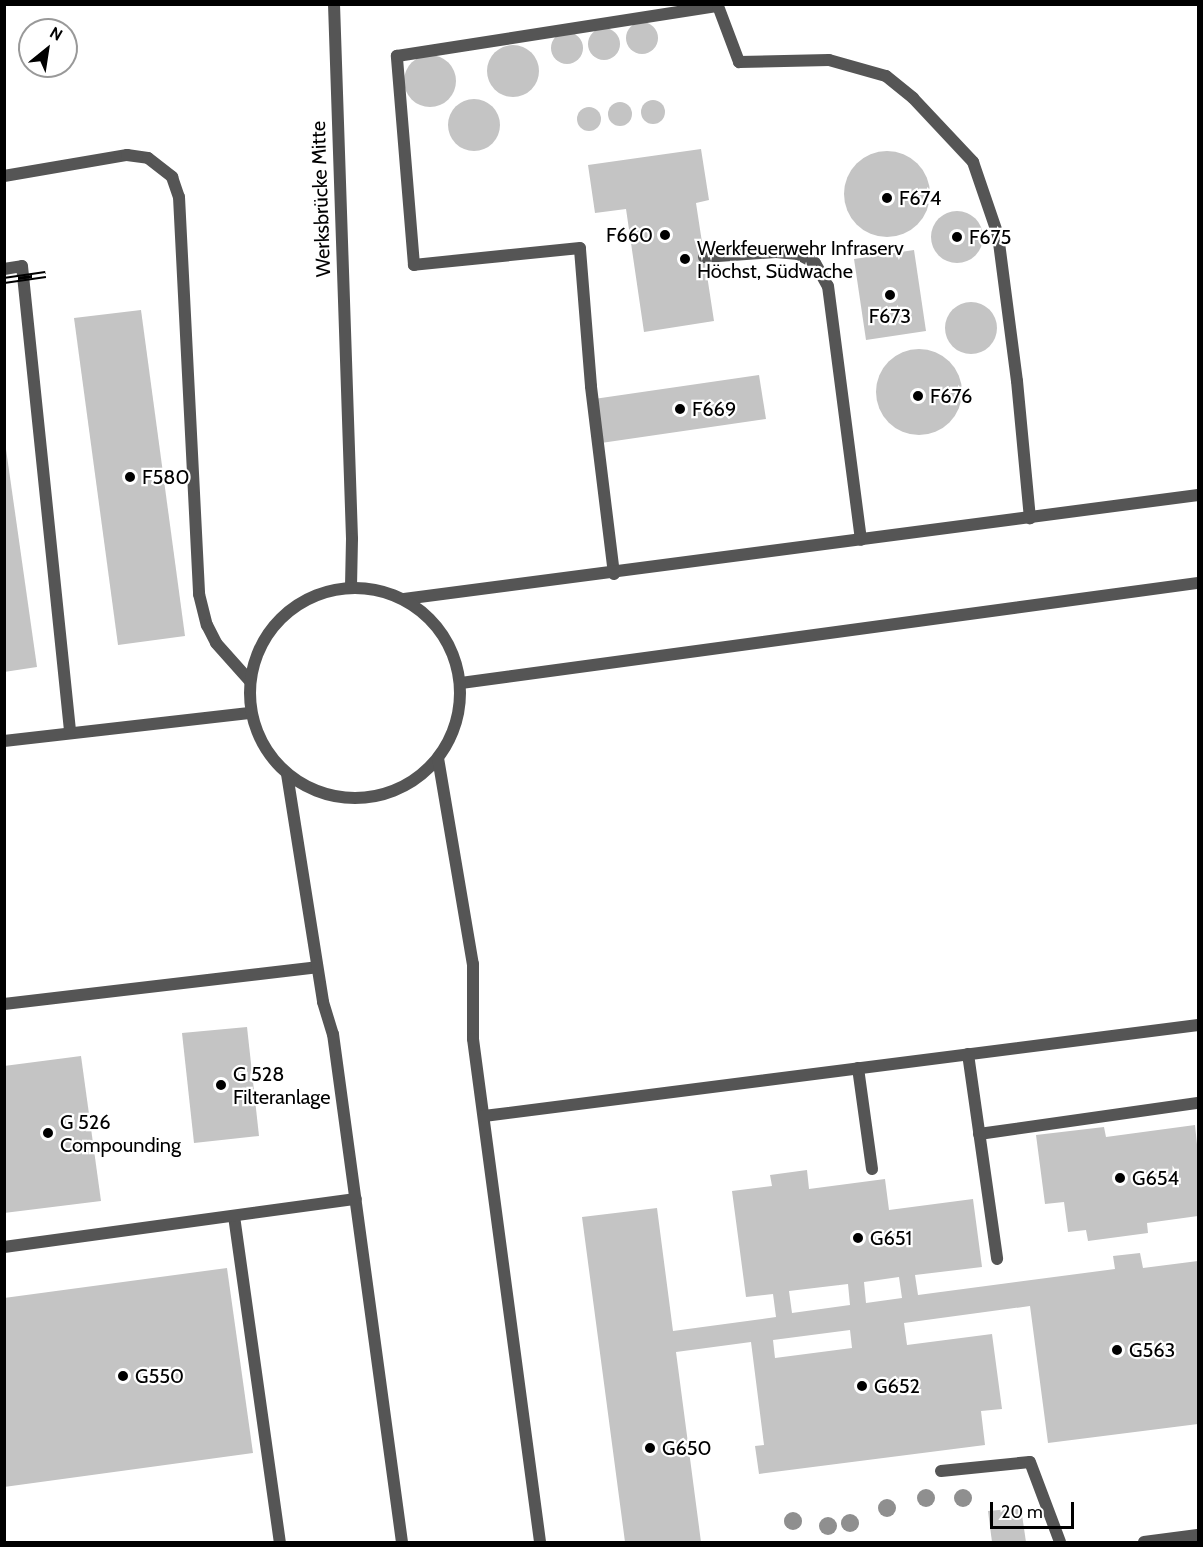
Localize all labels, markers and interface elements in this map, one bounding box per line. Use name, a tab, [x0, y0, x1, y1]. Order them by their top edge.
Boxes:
north arrow	[18, 18, 78, 78]
text: N	[47, 23, 66, 45]
street label: Werksbrücke Mitte	[306, 121, 336, 277]
place label: F674	[899, 186, 941, 210]
marker: F674	[880, 191, 894, 205]
place label: F660	[606, 223, 653, 247]
place label: F675	[969, 225, 1011, 249]
marker: F660	[658, 228, 672, 242]
marker: F675	[950, 230, 964, 244]
place label: Werkfeuerwehr Infraserv Höchst, Südwache	[697, 236, 904, 283]
marker: Werkfeuerwehr Infraserv Höchst, Südwache	[678, 252, 692, 266]
marker: F673	[883, 288, 897, 302]
place label: F673	[869, 304, 911, 328]
place label: F676	[930, 384, 972, 408]
marker: F676	[911, 389, 925, 403]
place label: F669	[692, 397, 736, 421]
marker: F669	[673, 402, 687, 416]
place label: F580	[142, 465, 189, 489]
marker: F580	[123, 470, 137, 484]
place label: G 528 Filteranlage	[233, 1062, 331, 1109]
marker: G 528 Filteranlage	[214, 1078, 228, 1092]
place label: G 526 Compounding	[60, 1110, 181, 1157]
marker: G 526 Compounding	[41, 1126, 55, 1140]
place label: G654	[1132, 1166, 1179, 1190]
marker: G654	[1113, 1171, 1127, 1185]
place label: G651	[870, 1226, 912, 1250]
marker: G651	[851, 1231, 865, 1245]
place label: G563	[1129, 1338, 1175, 1362]
marker: G563	[1110, 1343, 1124, 1357]
place label: G550	[135, 1364, 184, 1388]
marker: G550	[116, 1369, 130, 1383]
place label: G652	[874, 1374, 920, 1398]
marker: G652	[855, 1379, 869, 1393]
place label: G650	[662, 1436, 712, 1460]
marker: G650	[643, 1441, 657, 1455]
scale bar	[993, 1490, 1077, 1528]
text: 20 m	[1001, 1501, 1043, 1523]

